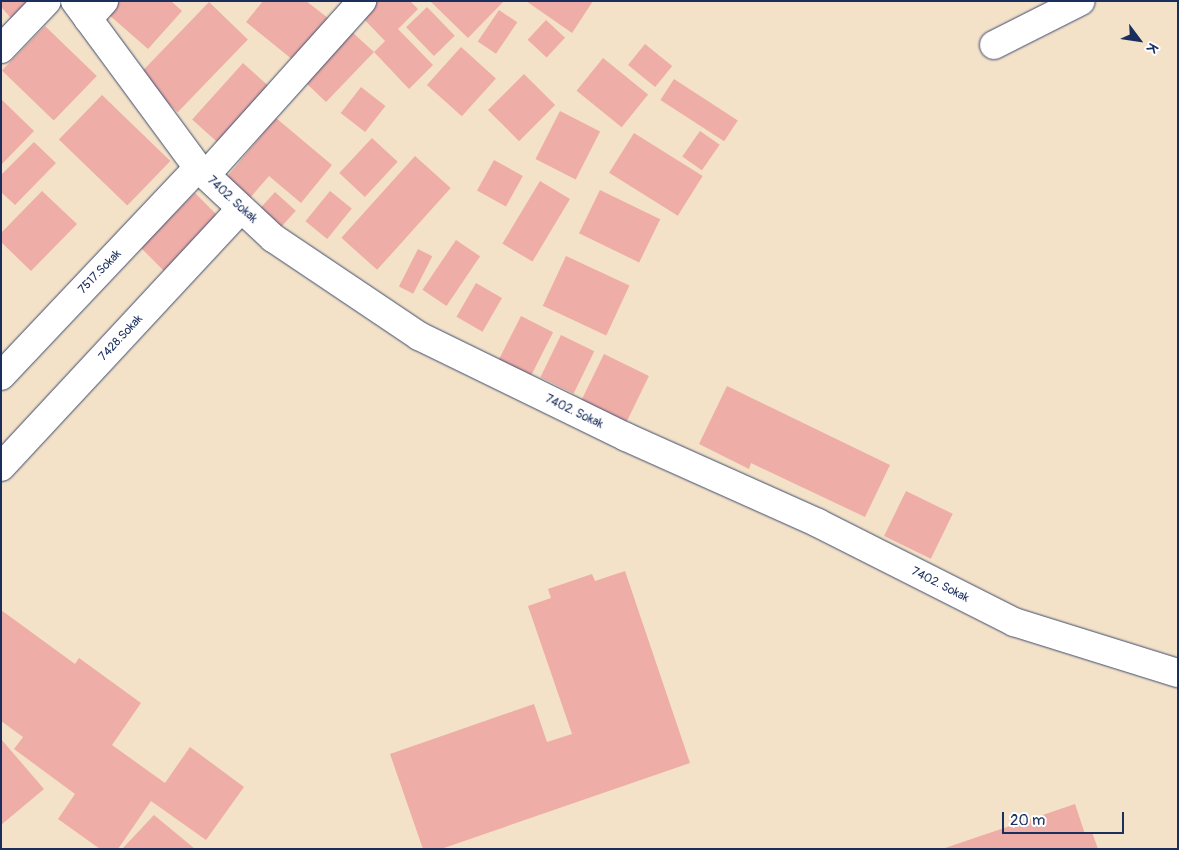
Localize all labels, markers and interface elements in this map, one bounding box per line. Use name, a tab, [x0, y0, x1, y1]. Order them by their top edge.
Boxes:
north arrow	[1114, 15, 1164, 65]
text: K	[1143, 40, 1162, 56]
street label: 7402. Sokak	[204, 173, 260, 227]
street label: 7517.Sokak	[76, 247, 124, 297]
street label: 7428.Sokak	[96, 312, 146, 364]
street label: 7402. Sokak	[543, 392, 605, 432]
street label: 7402. Sokak	[909, 564, 971, 606]
scale bar	[1004, 802, 1126, 834]
text: 20 m	[1010, 811, 1045, 830]

